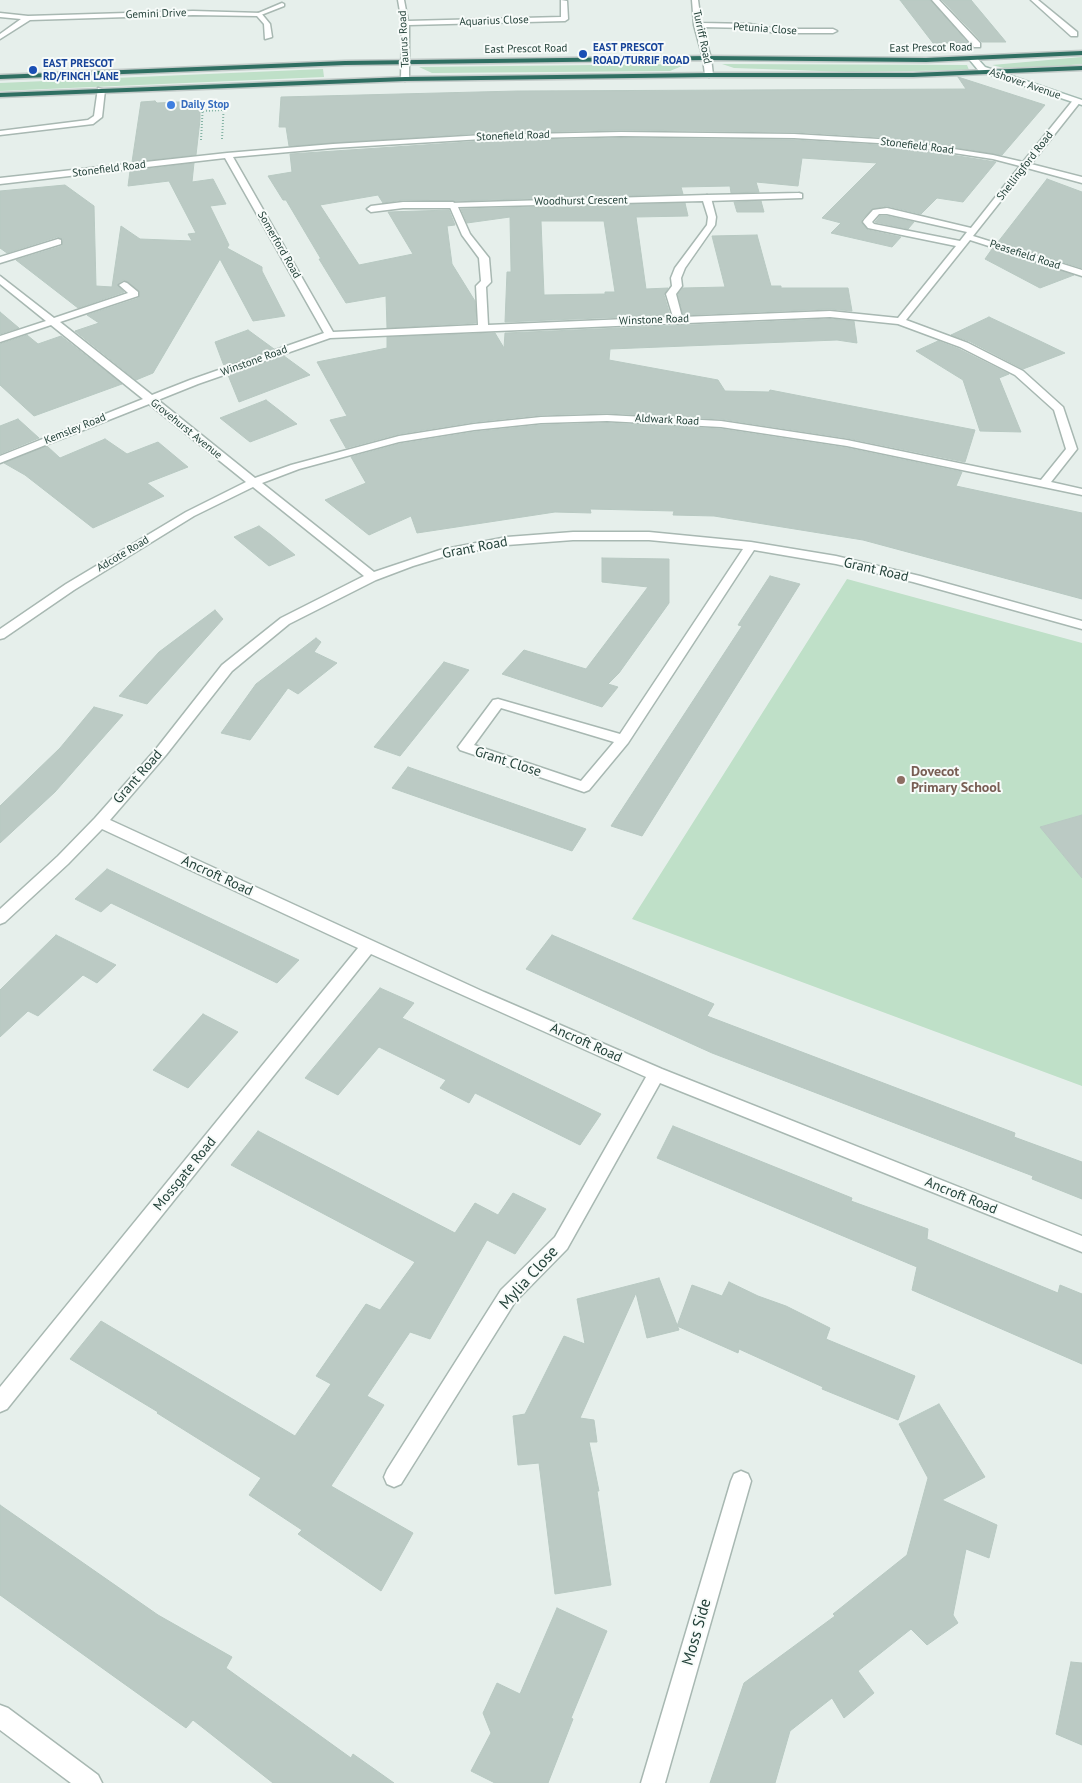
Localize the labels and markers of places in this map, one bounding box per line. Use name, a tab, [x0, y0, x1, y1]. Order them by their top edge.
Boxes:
place label: EAST PRESCOT ROAD/TURRIF ROAD	[593, 41, 690, 67]
marker: EAST PRESCOT ROAD/TURRIF ROAD	[577, 48, 589, 60]
place label: EAST PRESCOT RD/FINCH LANE	[43, 57, 119, 83]
marker: EAST PRESCOT RD/FINCH LANE	[27, 64, 39, 76]
place label: Daily Stop	[181, 98, 229, 112]
marker: Daily Stop	[165, 99, 177, 111]
place label: Dovecot Primary School	[911, 764, 1001, 796]
marker: Dovecot Primary School	[895, 774, 907, 786]

